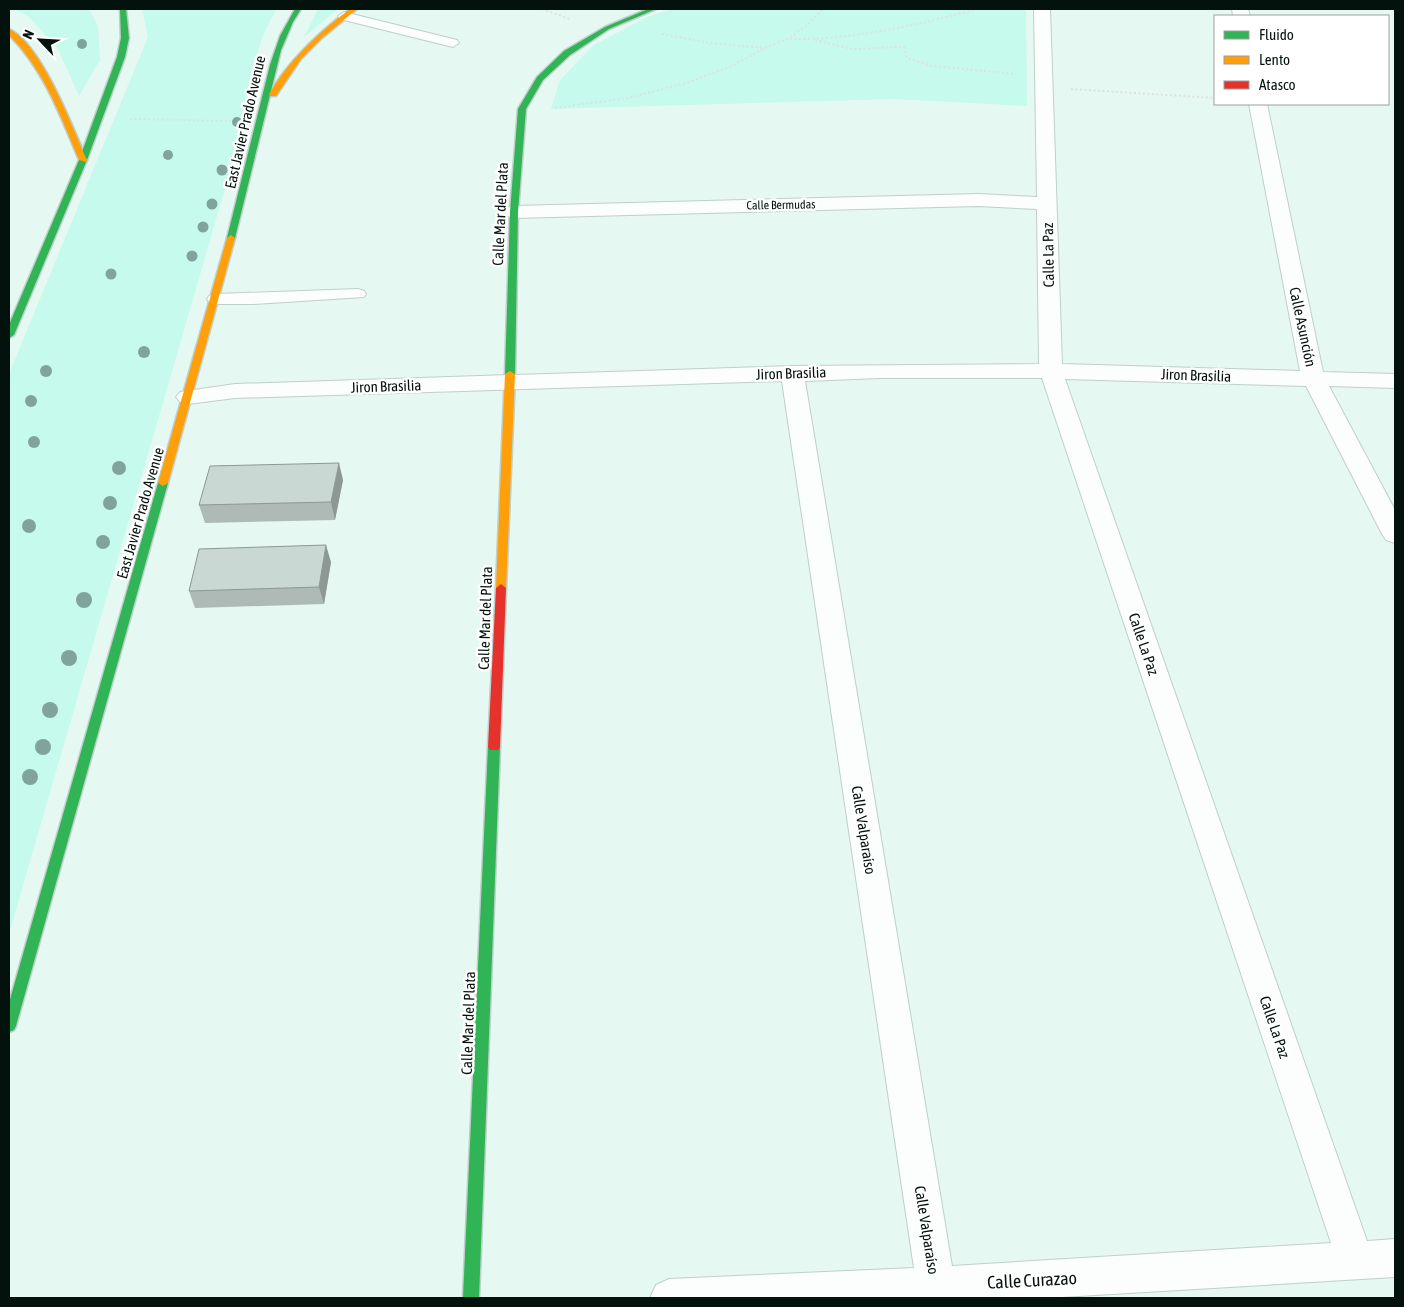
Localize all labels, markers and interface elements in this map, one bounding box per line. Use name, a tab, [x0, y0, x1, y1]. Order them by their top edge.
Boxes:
north arrow	[15, 15, 65, 65]
legend	[1214, 15, 1389, 105]
text: Fluido	[1259, 26, 1294, 43]
text: N	[19, 27, 37, 42]
text: Lento	[1259, 51, 1290, 68]
street label: East Javier Prado Avenue	[221, 54, 269, 190]
text: Atasco	[1259, 76, 1296, 93]
street label: Calle Mar del Plata	[489, 162, 511, 266]
street label: Calle Bermudas	[746, 197, 816, 213]
street label: Calle La Paz	[1039, 222, 1057, 287]
street label: Calle Asunción	[1286, 286, 1320, 368]
street label: Jiron Brasilia	[756, 363, 826, 383]
street label: Jiron Brasilia	[1161, 365, 1231, 385]
street label: Jiron Brasilia	[351, 376, 421, 396]
street label: East Javier Prado Avenue	[113, 445, 167, 581]
street label: Calle Mar del Plata	[475, 566, 495, 670]
street label: Calle La Paz	[1125, 611, 1163, 678]
street label: Calle Valparaíso	[849, 785, 879, 875]
street label: Calle Mar del Plata	[458, 971, 478, 1075]
street label: Calle La Paz	[1256, 994, 1294, 1061]
street label: Calle Valparaíso	[912, 1185, 942, 1275]
street label: Calle Curazao	[987, 1267, 1077, 1293]

